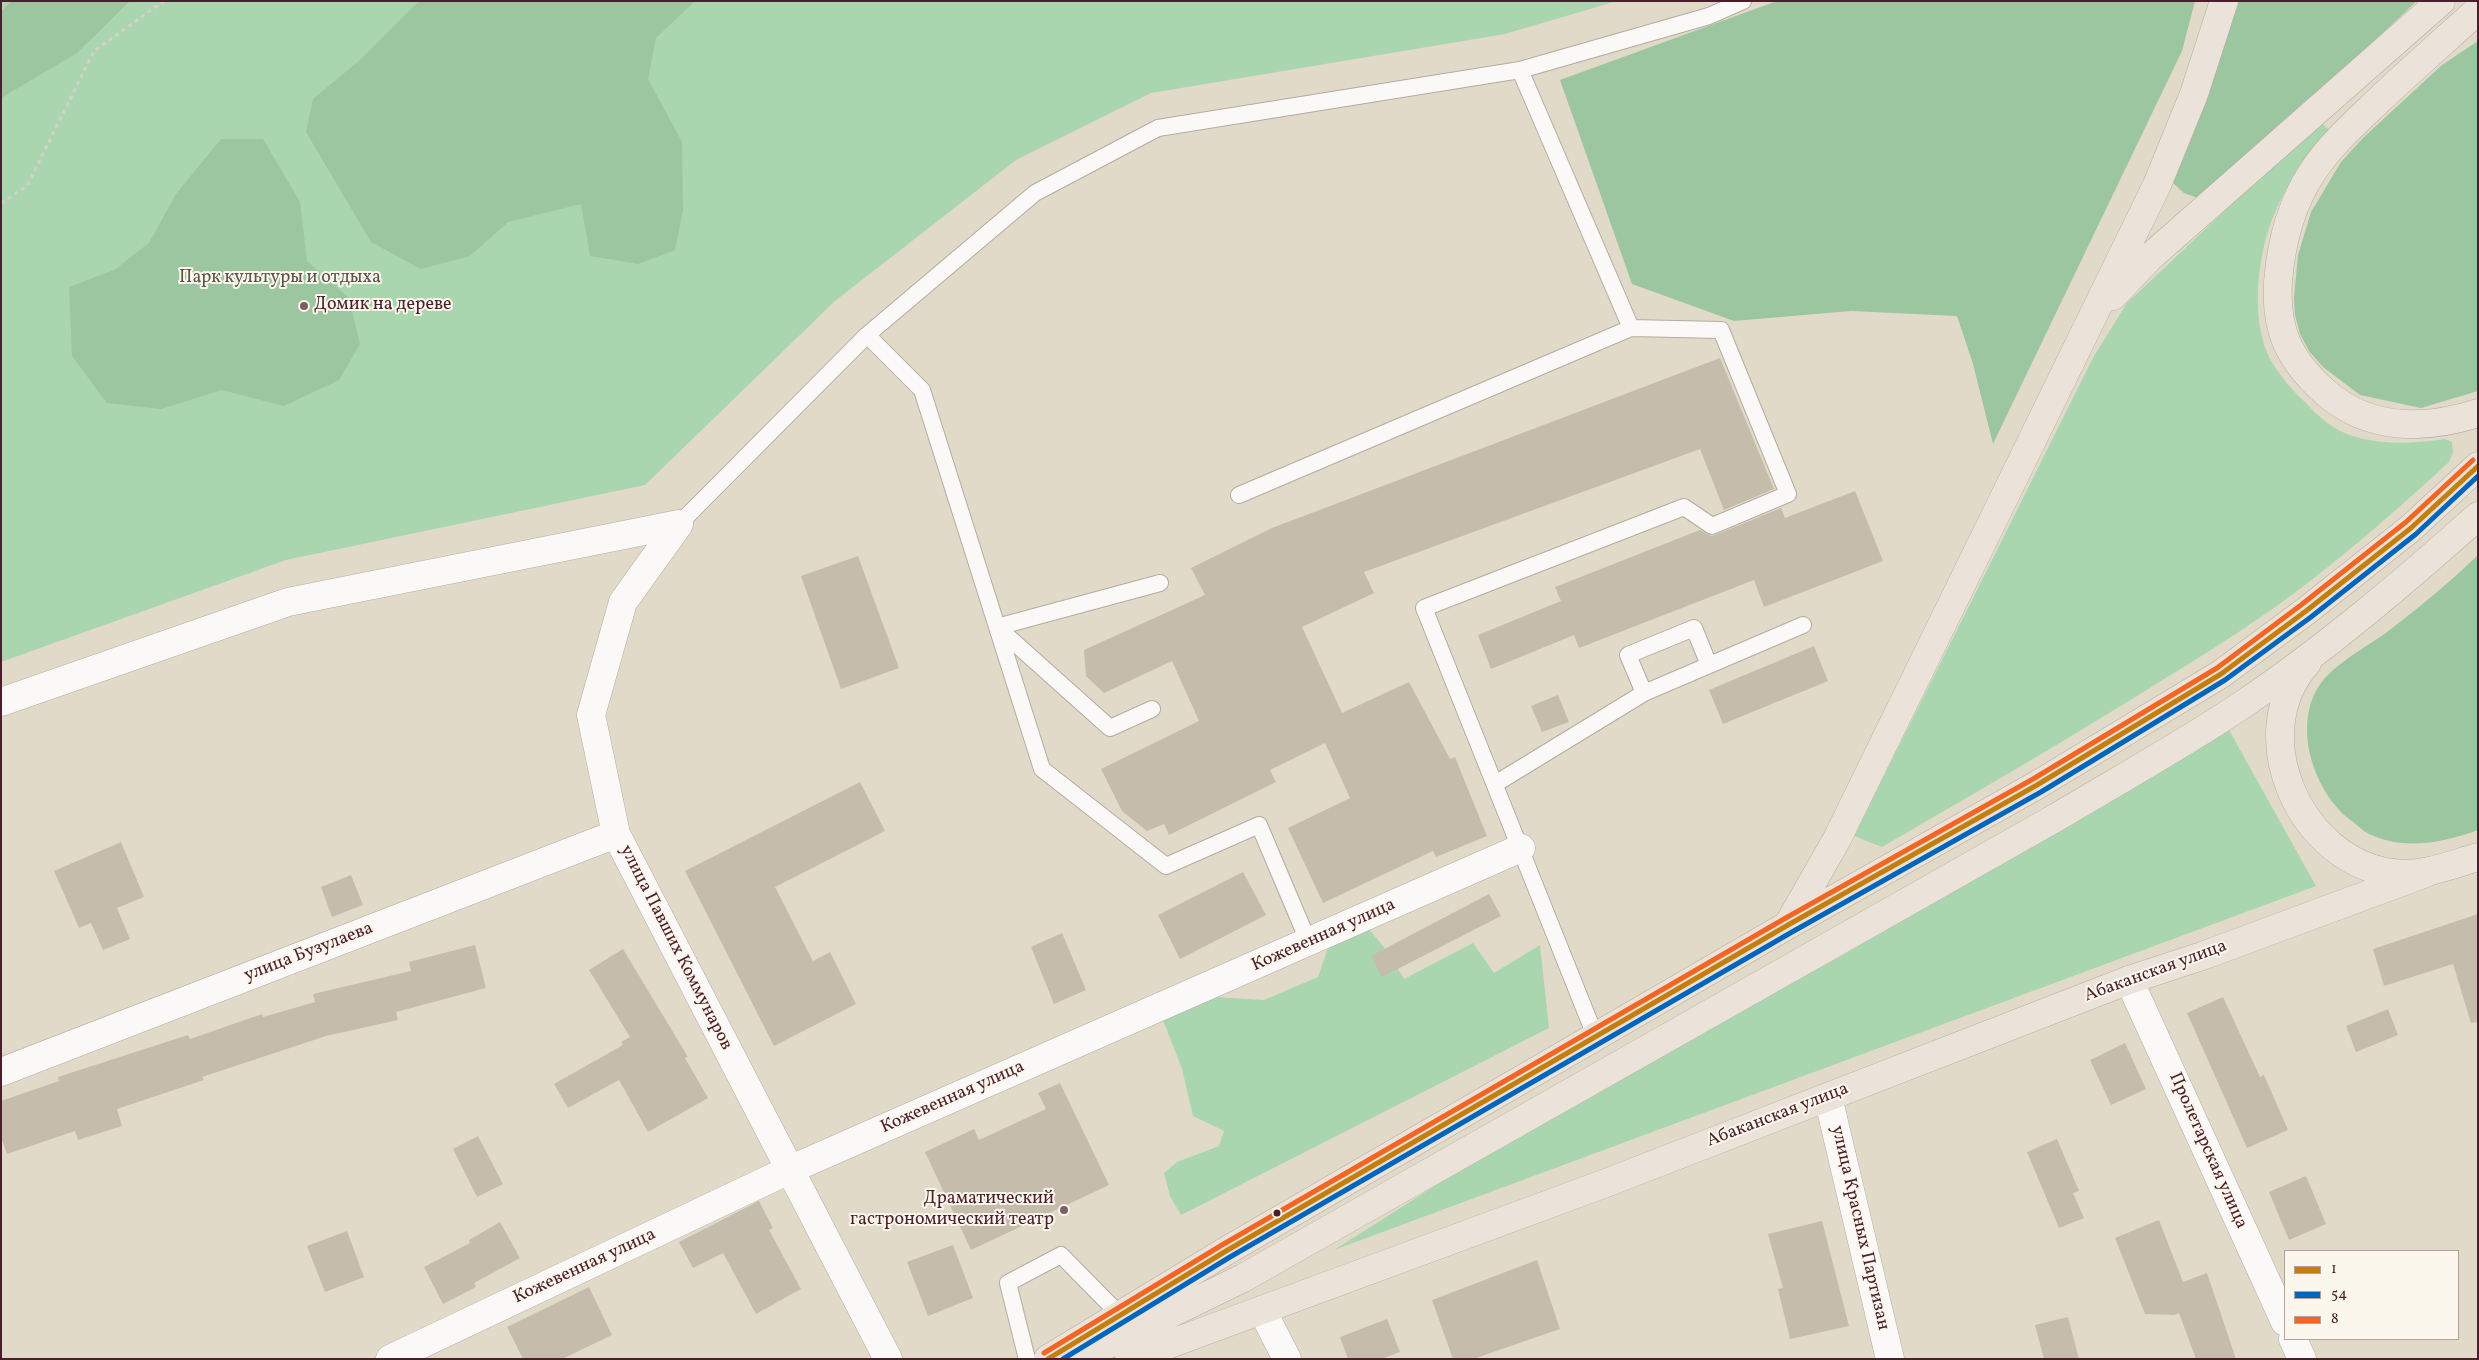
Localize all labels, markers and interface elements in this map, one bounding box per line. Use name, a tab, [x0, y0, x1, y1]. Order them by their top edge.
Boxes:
park label: Парк культуры и отдыха	[179, 268, 381, 290]
place label: Домик на дереве	[314, 295, 452, 317]
marker: Домик на дереве	[298, 300, 310, 312]
street label: улица Павших Коммунаров	[614, 842, 736, 1054]
street label: Кожевенная улица	[1249, 895, 1399, 977]
street label: улица Бузулаева	[241, 918, 377, 988]
street label: Абаканская улица	[2082, 936, 2230, 1008]
street label: Кожевенная улица	[878, 1057, 1028, 1139]
street label: Пролетарская улица	[2163, 1069, 2251, 1233]
street label: Абаканская улица	[1704, 1079, 1852, 1153]
street label: улица Красных Партизан	[1825, 1123, 1893, 1333]
place label: Драматический гастрономический театр	[850, 1189, 1054, 1232]
marker: Драматический гастрономический театр	[1058, 1204, 1070, 1216]
unlabelled marker	[1272, 1208, 1282, 1218]
street label: Кожевенная улица	[510, 1224, 660, 1310]
legend	[2284, 1250, 2459, 1340]
text: 1	[2331, 1259, 2337, 1280]
text: 54	[2331, 1284, 2347, 1305]
text: 8	[2331, 1309, 2339, 1330]

